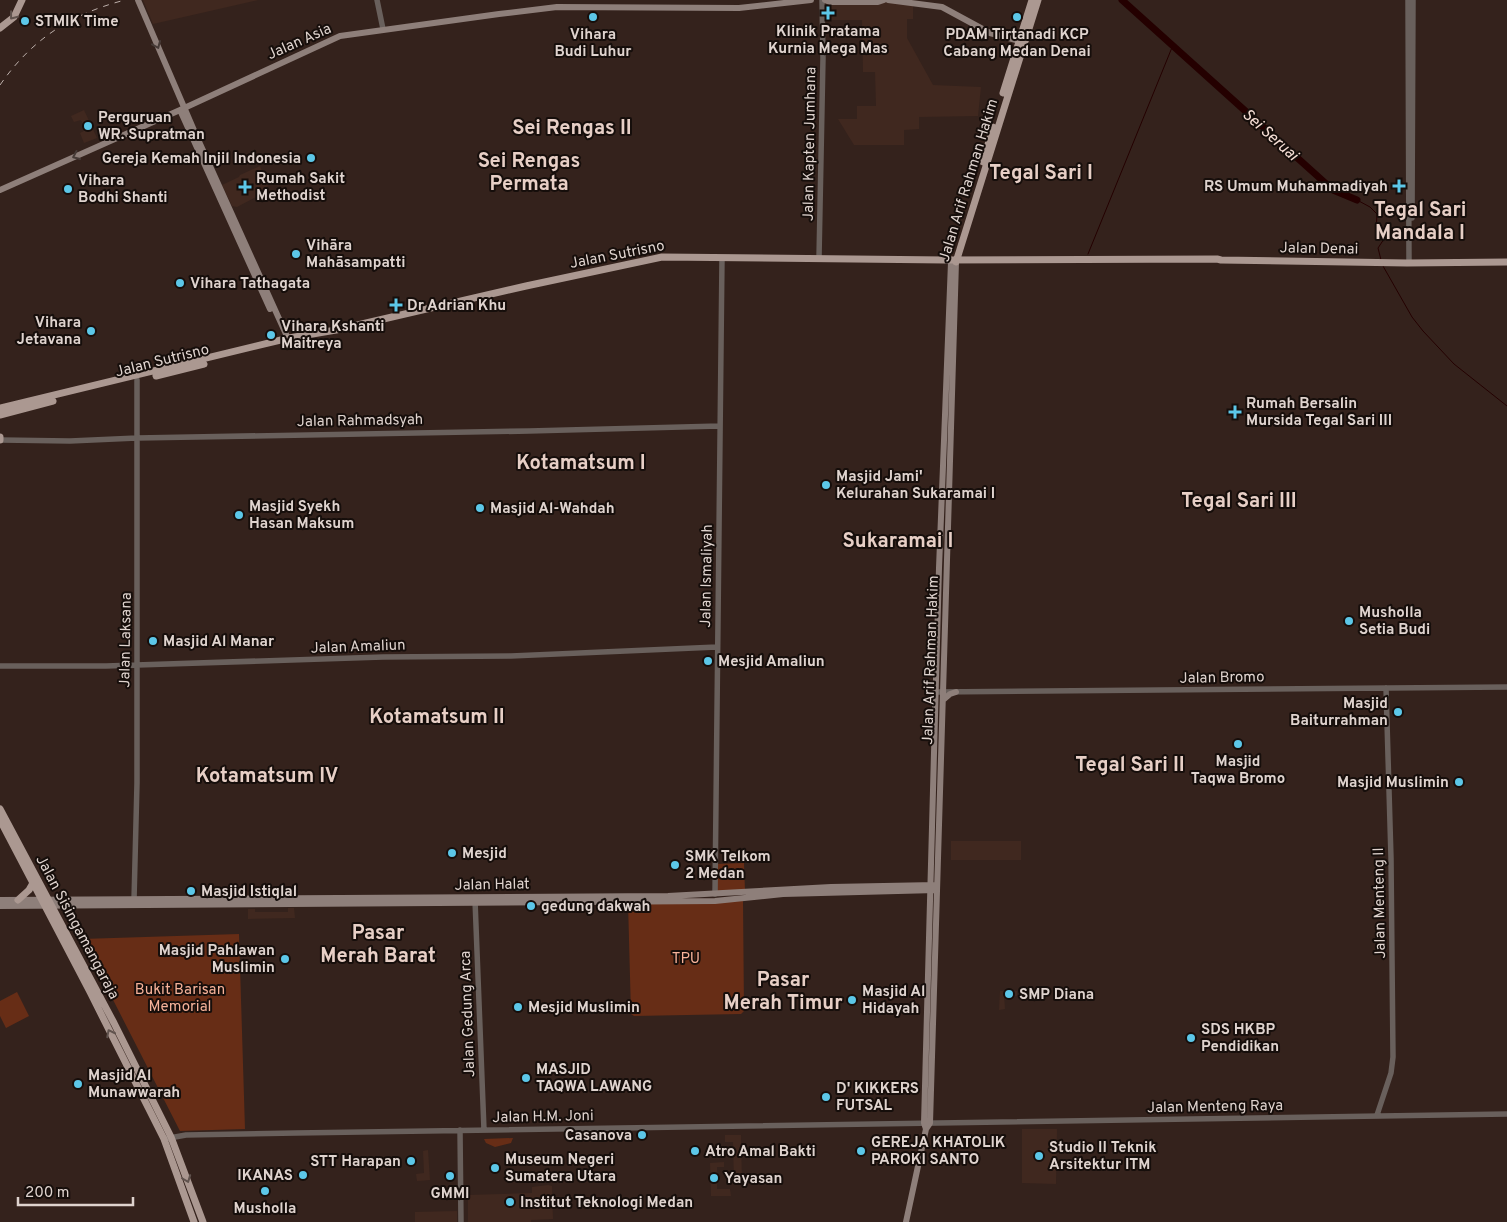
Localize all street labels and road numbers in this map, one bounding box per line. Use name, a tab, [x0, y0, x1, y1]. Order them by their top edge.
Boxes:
street label: Jalan Asia	[265, 20, 335, 65]
street label: Jalan Kapten Jumhana	[800, 67, 821, 221]
street label: Jalan Arif Rahman Hakim	[936, 97, 1003, 264]
street label: Jalan Sutrisno	[568, 237, 666, 274]
street label: Jalan Denai	[1280, 239, 1358, 260]
street label: Jalan Sutrisno	[113, 341, 211, 382]
street label: Jalan Rahmadsyah	[297, 411, 423, 432]
street label: Jalan Ismaliyah	[697, 524, 718, 628]
street label: Jalan Arif Rahman Hakim	[919, 575, 944, 745]
street label: Jalan Laksana	[116, 592, 137, 688]
street label: Jalan Amaliun	[310, 636, 406, 659]
street label: Jalan Bromo	[1179, 668, 1265, 689]
street label: Jalan Menteng II	[1370, 847, 1391, 959]
street label: Jalan Sisingamangaraja	[31, 852, 123, 1003]
street label: Jalan Halat	[454, 875, 530, 896]
street label: Jalan Gedung Arca	[457, 950, 480, 1078]
street label: Jalan Menteng Raya	[1147, 1097, 1283, 1118]
street label: Jalan H.M. Joni	[492, 1107, 594, 1128]

